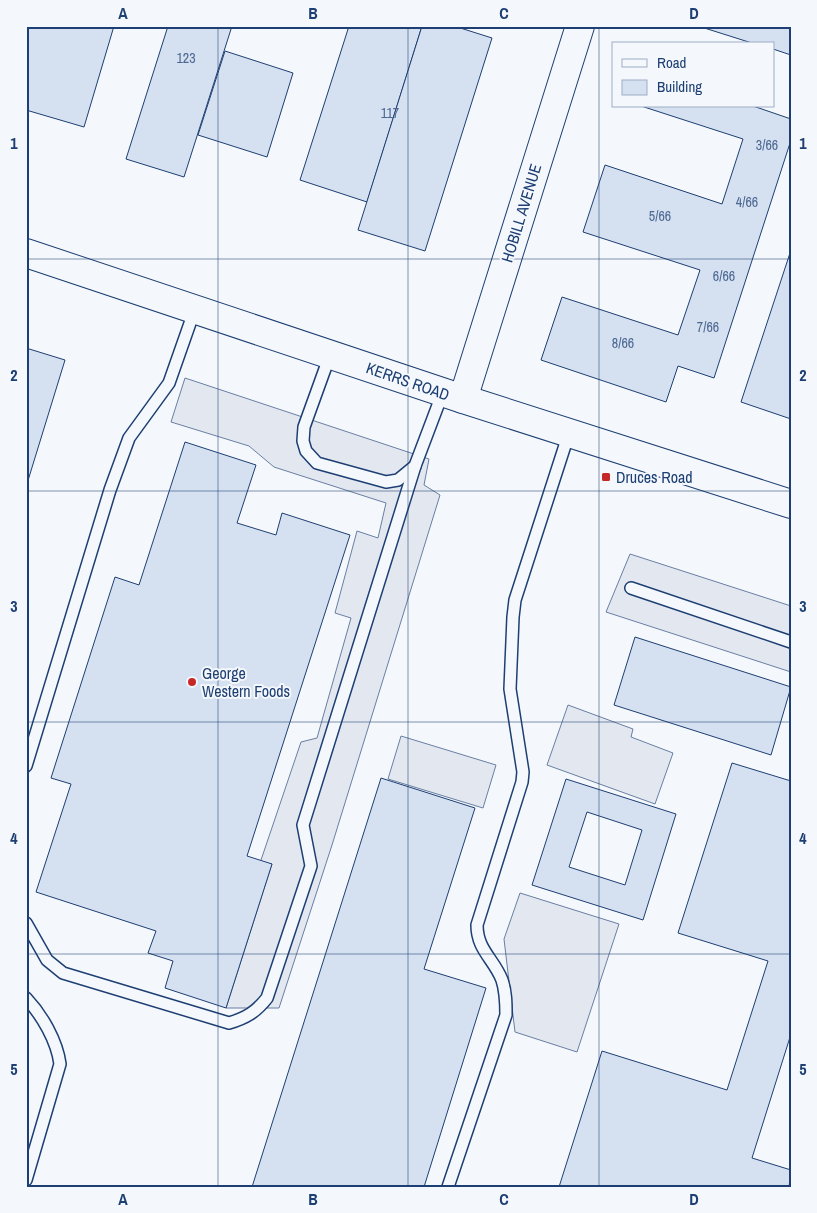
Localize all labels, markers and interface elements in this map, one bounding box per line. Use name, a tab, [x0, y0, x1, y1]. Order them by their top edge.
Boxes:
text: A	[118, 2, 128, 24]
text: B	[308, 2, 318, 24]
text: C	[499, 2, 509, 24]
text: D	[689, 2, 699, 24]
legend	[612, 42, 774, 108]
house number: 123	[176, 49, 196, 67]
text: Road	[657, 52, 686, 73]
text: Building	[657, 76, 702, 97]
house number: 117	[381, 104, 399, 122]
text: 1	[10, 132, 18, 154]
text: 1	[799, 132, 807, 154]
house number: 3/66	[756, 136, 778, 154]
street label: HOBILL AVENUE	[496, 161, 546, 265]
house number: 4/66	[736, 193, 758, 211]
house number: 5/66	[649, 207, 671, 225]
house number: 6/66	[713, 267, 735, 285]
house number: 7/66	[697, 318, 719, 336]
house number: 8/66	[612, 334, 634, 352]
street label: KERRS ROAD	[363, 356, 453, 406]
text: 2	[10, 364, 18, 386]
text: 2	[799, 364, 807, 386]
place label: Druces Road	[616, 466, 693, 488]
marker: Druces Road	[600, 471, 612, 483]
text: 3	[10, 595, 18, 617]
text: 3	[799, 595, 807, 617]
place label: George Western Foods	[202, 662, 290, 702]
marker: George Western Foods	[186, 676, 198, 688]
text: 4	[10, 827, 18, 849]
text: 4	[799, 827, 807, 849]
text: 5	[10, 1058, 18, 1080]
text: 5	[799, 1058, 807, 1080]
text: A	[118, 1188, 128, 1210]
text: B	[308, 1188, 318, 1210]
text: C	[499, 1188, 509, 1210]
text: D	[689, 1188, 699, 1210]

